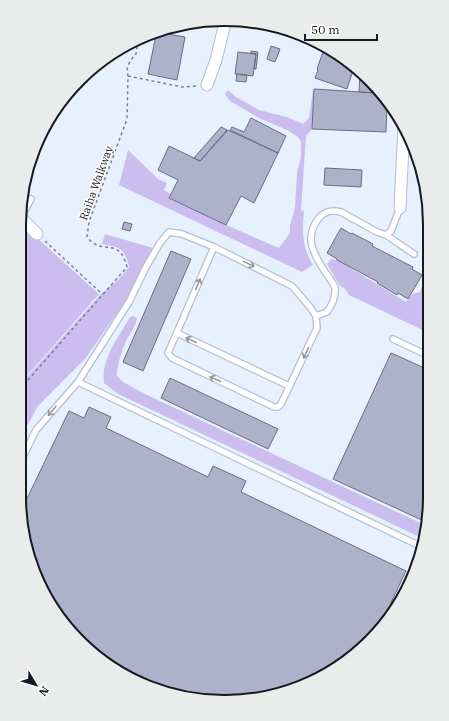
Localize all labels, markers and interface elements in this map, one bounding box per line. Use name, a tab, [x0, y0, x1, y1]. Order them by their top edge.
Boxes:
scale bar	[305, 16, 377, 42]
text: 50 m	[311, 22, 340, 37]
street label: Raiha Walkway	[76, 144, 116, 222]
one-way arrow	[243, 261, 255, 268]
one-way arrow	[195, 278, 202, 290]
one-way arrow	[185, 336, 197, 343]
one-way arrow	[301, 346, 309, 358]
one-way arrow	[210, 375, 222, 382]
one-way arrow	[47, 406, 56, 417]
north arrow	[16, 665, 56, 705]
text: N	[36, 683, 52, 699]

